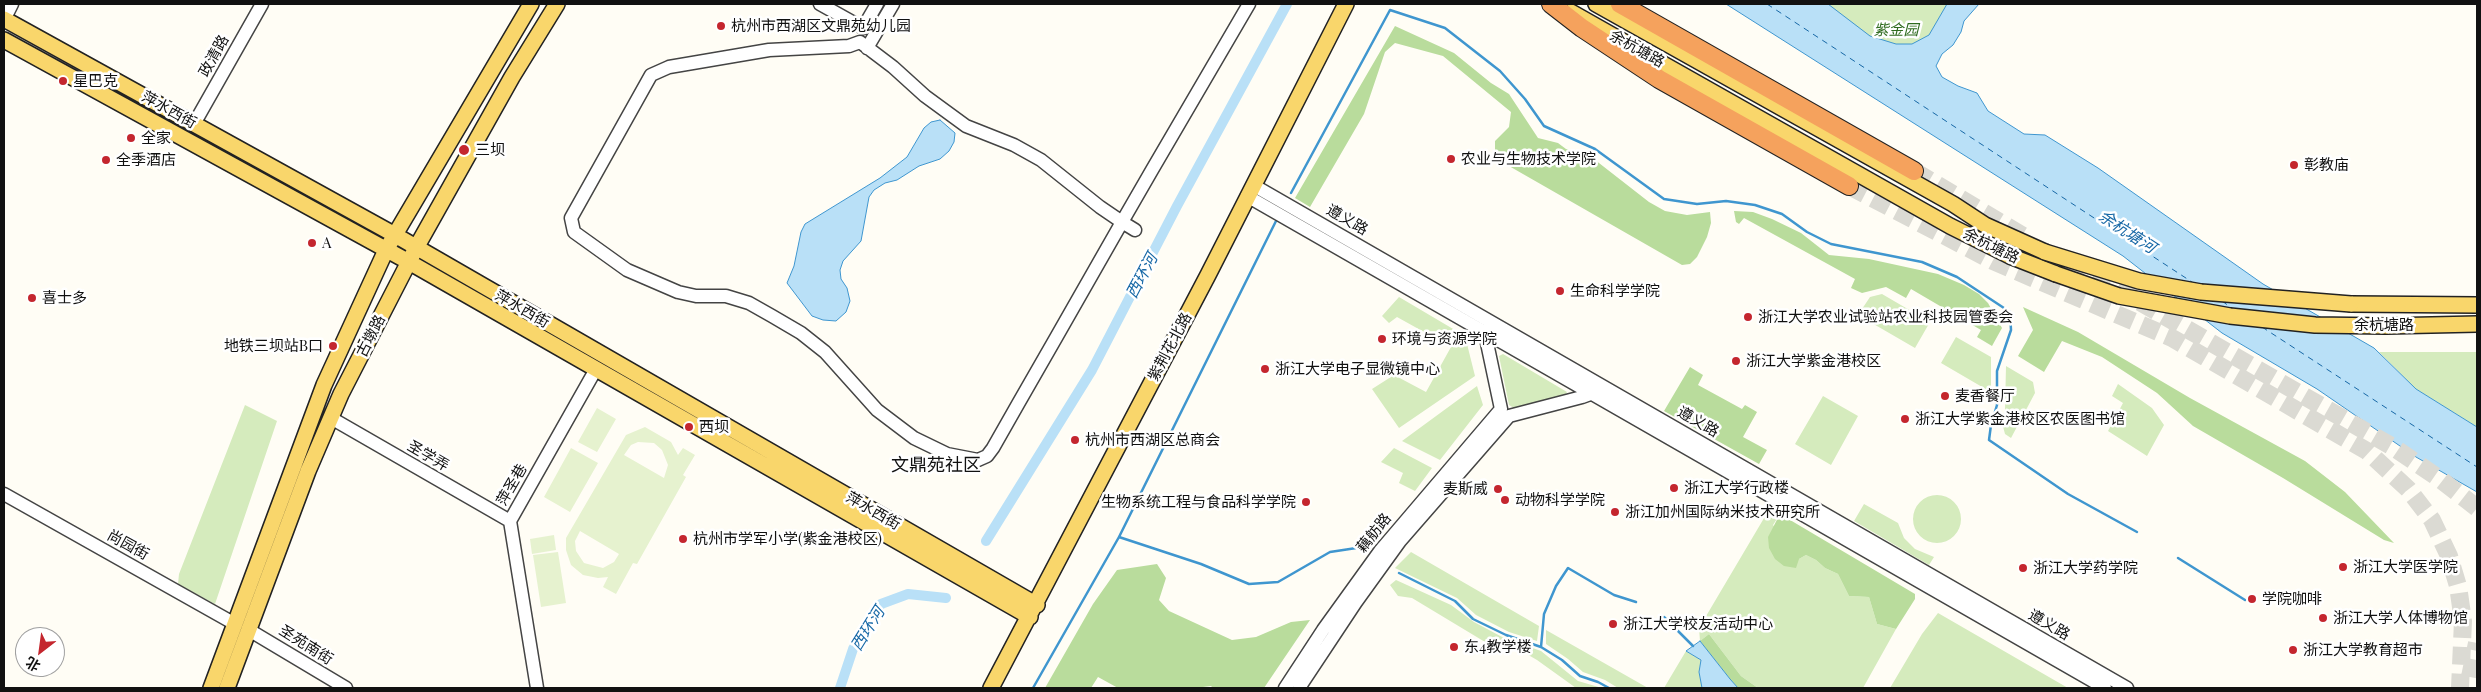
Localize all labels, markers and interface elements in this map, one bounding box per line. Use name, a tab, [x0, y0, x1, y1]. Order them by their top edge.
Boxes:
place label: 杭州市西湖区文鼎苑幼儿园	[731, 17, 911, 35]
marker: 杭州市西湖区文鼎苑幼儿园	[715, 20, 727, 32]
park label: 紫金园	[1874, 21, 1918, 39]
street label: 余杭塘路	[1606, 27, 1668, 71]
street label: 政清路	[195, 32, 233, 80]
place label: 星巴克	[73, 72, 118, 90]
marker: 星巴克	[57, 75, 69, 87]
street label: 萍水西街	[138, 88, 200, 132]
place label: 全家	[141, 129, 171, 147]
marker: 全家	[125, 132, 137, 144]
place label: 三坝	[475, 141, 505, 159]
marker: 三坝	[457, 143, 471, 157]
place label: 农业与生物技术学院	[1461, 150, 1596, 168]
place label: 全季酒店	[116, 151, 176, 169]
marker: 农业与生物技术学院	[1445, 153, 1457, 165]
marker: 全季酒店	[100, 154, 112, 166]
place label: 彰教庙	[2304, 156, 2349, 174]
marker: 彰教庙	[2288, 159, 2300, 171]
street label: 遵义路	[1323, 201, 1371, 239]
water label: 余杭塘河	[2095, 207, 2159, 257]
street label: 余杭塘路	[1960, 225, 2022, 267]
place label: A	[322, 234, 331, 252]
marker: A	[306, 237, 318, 249]
water label: 西环河	[1122, 250, 1162, 302]
place label: 生命科学学院	[1570, 282, 1660, 300]
marker: 生命科学学院	[1554, 285, 1566, 297]
street label: 萍水西街	[492, 286, 552, 332]
place label: 喜士多	[42, 289, 87, 307]
marker: 喜士多	[26, 292, 38, 304]
place label: 浙江大学农业试验站农业科技园管委会	[1758, 308, 2013, 326]
street label: 紫荆花北路	[1144, 310, 1196, 384]
marker: 浙江大学农业试验站农业科技园管委会	[1742, 311, 1754, 323]
street label: 古墩路	[353, 312, 389, 360]
street label: 余杭塘路	[2354, 316, 2414, 334]
place label: 环境与资源学院	[1392, 330, 1497, 348]
marker: 环境与资源学院	[1376, 333, 1388, 345]
place label: 地铁三坝站B口	[224, 337, 323, 355]
marker: 地铁三坝站B口	[327, 340, 339, 352]
place label: 浙江大学紫金港校区	[1746, 352, 1881, 370]
marker: 浙江大学紫金港校区	[1730, 355, 1742, 367]
place label: 浙江大学电子显微镜中心	[1275, 360, 1440, 378]
marker: 浙江大学电子显微镜中心	[1259, 363, 1271, 375]
place label: 麦香餐厅	[1955, 387, 2015, 405]
marker: 麦香餐厅	[1939, 390, 1951, 402]
street label: 遵义路	[1674, 403, 1722, 441]
place label: 浙江大学紫金港校区农医图书馆	[1915, 410, 2125, 428]
marker: 浙江大学紫金港校区农医图书馆	[1899, 413, 1911, 425]
place label: 西坝	[699, 418, 729, 436]
marker: 西坝	[683, 421, 695, 433]
place label: 杭州市西湖区总商会	[1085, 431, 1220, 449]
marker: 杭州市西湖区总商会	[1069, 434, 1081, 446]
street label: 圣学弄	[404, 437, 452, 475]
district label: 文鼎苑社区	[891, 454, 981, 476]
street label: 萍圣巷	[493, 461, 531, 509]
place label: 浙江大学行政楼	[1684, 479, 1789, 497]
place label: 麦斯威	[1443, 480, 1488, 498]
marker: 浙江大学行政楼	[1668, 482, 1680, 494]
marker: 麦斯威	[1492, 483, 1504, 495]
street label: 萍水西街	[843, 488, 903, 534]
place label: 动物科学学院	[1515, 491, 1605, 509]
place label: 生物系统工程与食品科学学院	[1101, 493, 1296, 511]
marker: 动物科学学院	[1499, 494, 1511, 506]
marker: 生物系统工程与食品科学学院	[1300, 496, 1312, 508]
place label: 浙江加州国际纳米技术研究所	[1625, 503, 1820, 521]
marker: 浙江加州国际纳米技术研究所	[1609, 506, 1621, 518]
street label: 藕舫路	[1353, 510, 1395, 556]
street label: 尚园街	[104, 526, 152, 564]
place label: 杭州市学军小学(紫金港校区)	[693, 530, 882, 548]
marker: 杭州市学军小学(紫金港校区)	[677, 533, 689, 545]
place label: 浙江大学医学院	[2353, 558, 2458, 576]
place label: 浙江大学药学院	[2033, 559, 2138, 577]
marker: 浙江大学医学院	[2337, 561, 2349, 573]
marker: 浙江大学药学院	[2017, 562, 2029, 574]
place label: 学院咖啡	[2262, 590, 2322, 608]
marker: 学院咖啡	[2246, 593, 2258, 605]
water label: 西环河	[847, 604, 889, 654]
street label: 遵义路	[2025, 606, 2073, 644]
place label: 浙江大学人体博物馆	[2333, 609, 2468, 627]
marker: 浙江大学人体博物馆	[2317, 612, 2329, 624]
place label: 浙江大学校友活动中心	[1623, 615, 1773, 633]
marker: 浙江大学校友活动中心	[1607, 618, 1619, 630]
street label: 圣苑南街	[276, 621, 336, 669]
north arrow	[15, 627, 65, 677]
place label: 东4教学楼	[1464, 638, 1531, 656]
marker: 东4教学楼	[1448, 641, 1460, 653]
place label: 浙江大学教育超市	[2303, 641, 2423, 659]
marker: 浙江大学教育超市	[2287, 644, 2299, 656]
text: 北	[22, 653, 44, 676]

